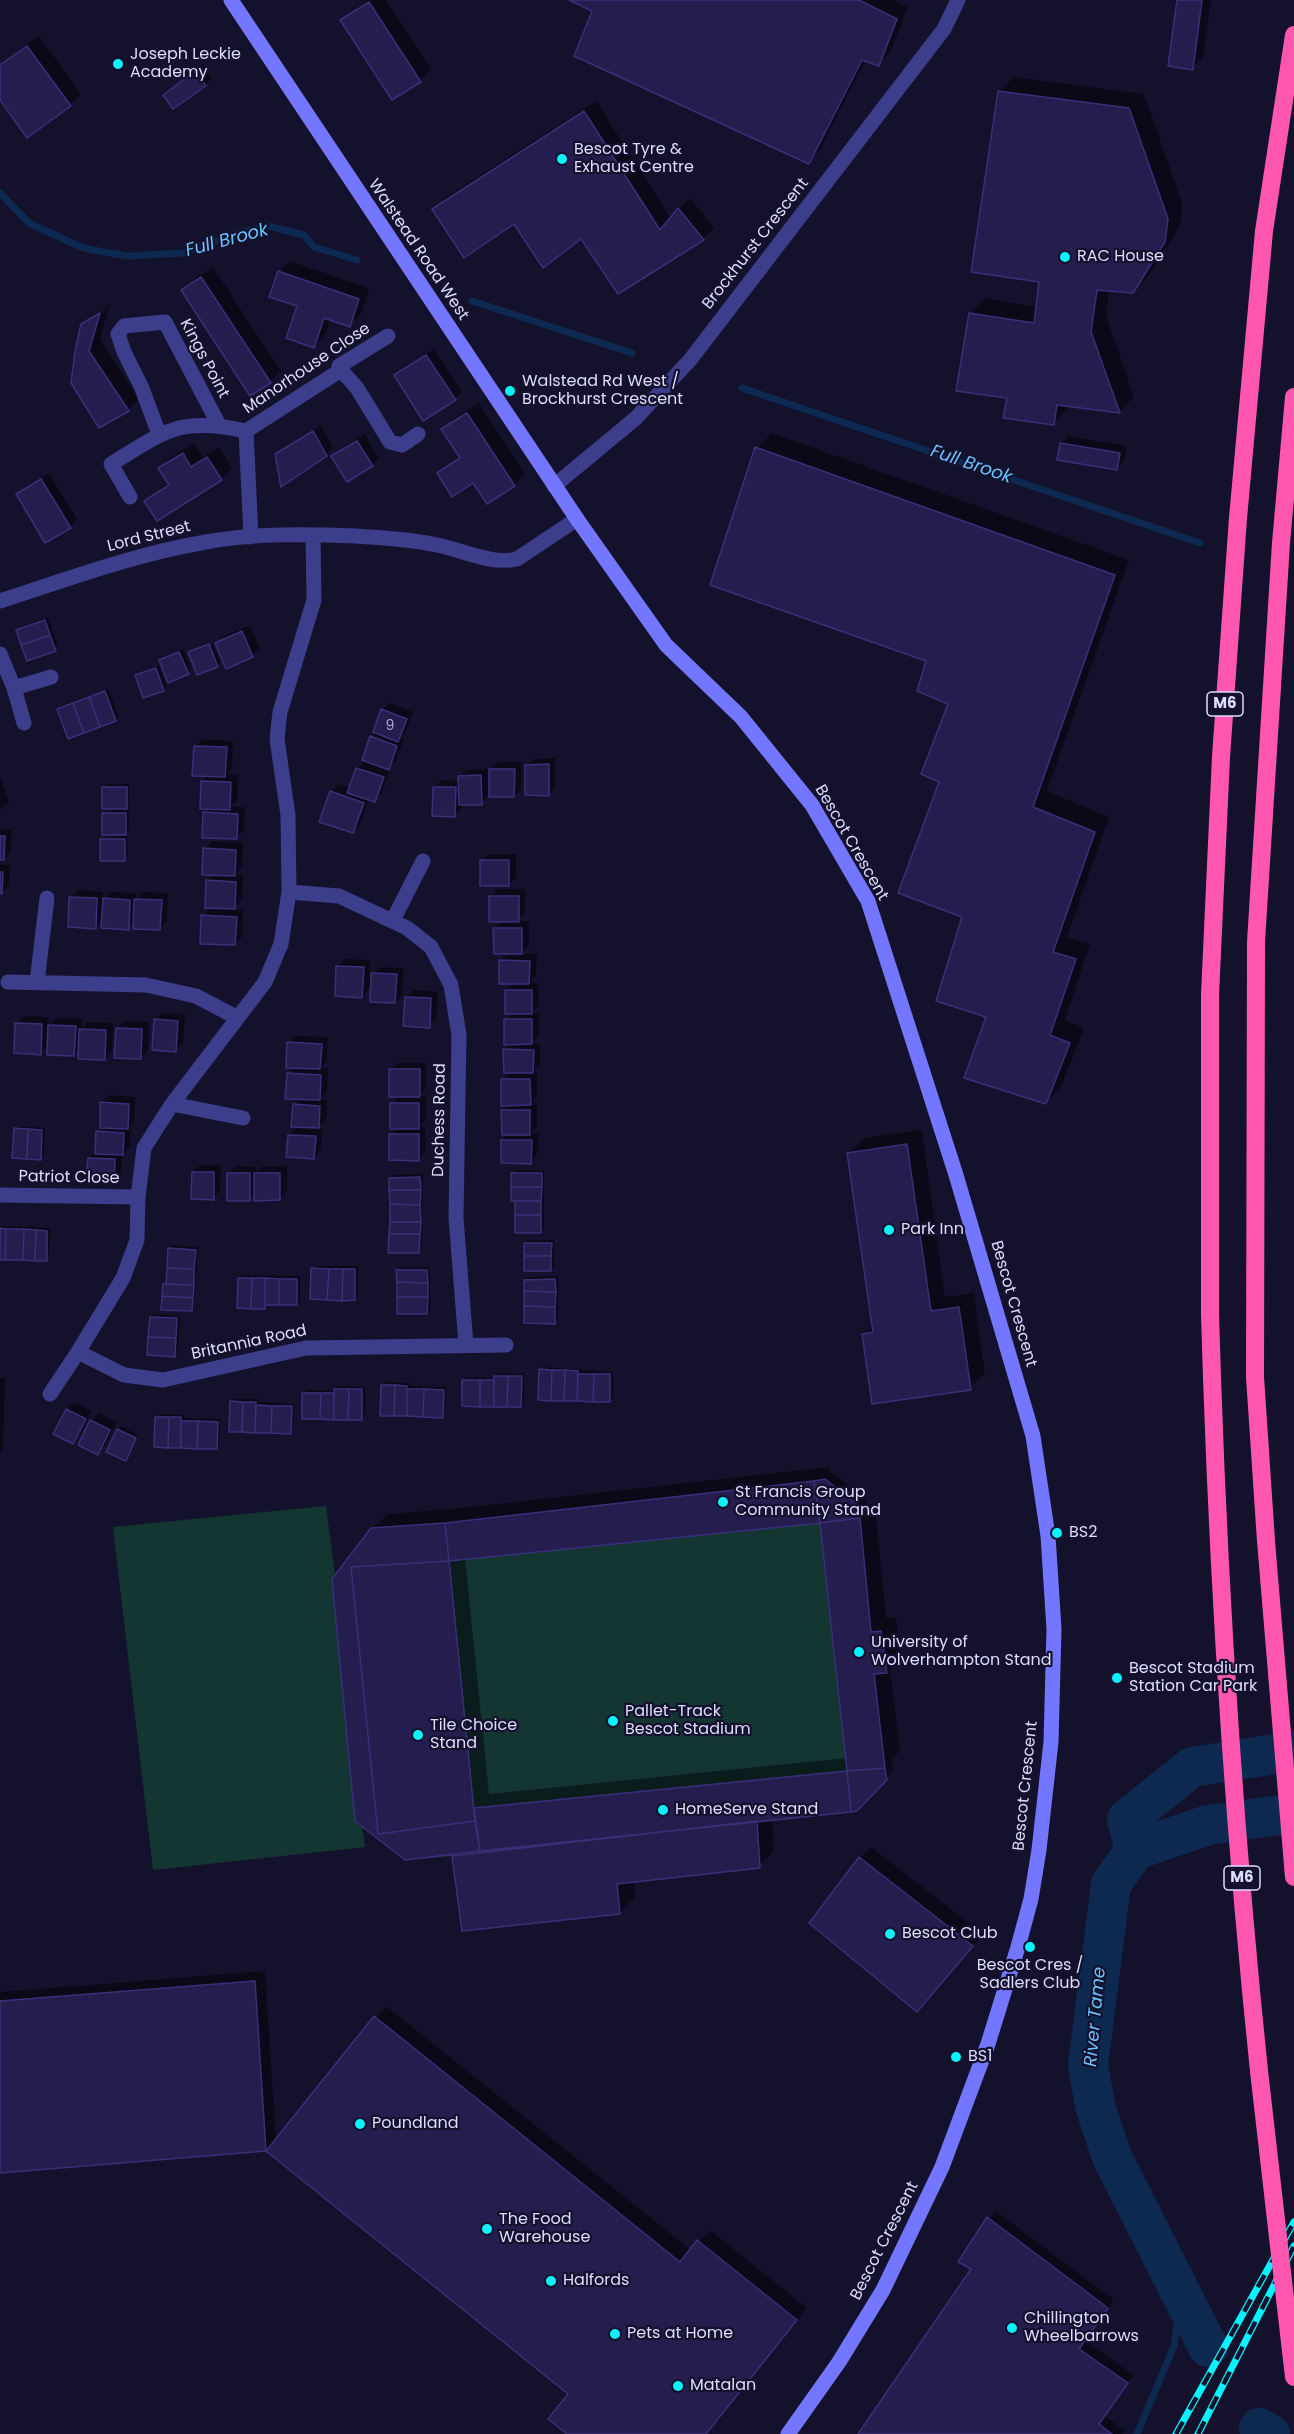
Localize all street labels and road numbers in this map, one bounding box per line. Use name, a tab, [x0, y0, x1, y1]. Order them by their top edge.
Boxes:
street label: Brockhurst Crescent	[699, 175, 813, 313]
street label: Walstead Road West	[364, 176, 472, 324]
street label: Kings Point	[175, 316, 233, 402]
street label: Manorhouse Close	[240, 319, 374, 419]
street label: Lord Street	[105, 517, 193, 557]
road number: M6	[1207, 692, 1243, 716]
street label: Bescot Crescent	[810, 782, 892, 904]
street label: Duchess Road	[429, 1063, 451, 1177]
street label: Patriot Close	[18, 1168, 120, 1188]
street label: Bescot Crescent	[986, 1239, 1040, 1369]
street label: Britannia Road	[190, 1321, 308, 1365]
street label: Bescot Crescent	[1010, 1720, 1042, 1852]
road number: M6	[1224, 1866, 1260, 1890]
street label: Bescot Crescent	[847, 2179, 923, 2303]

